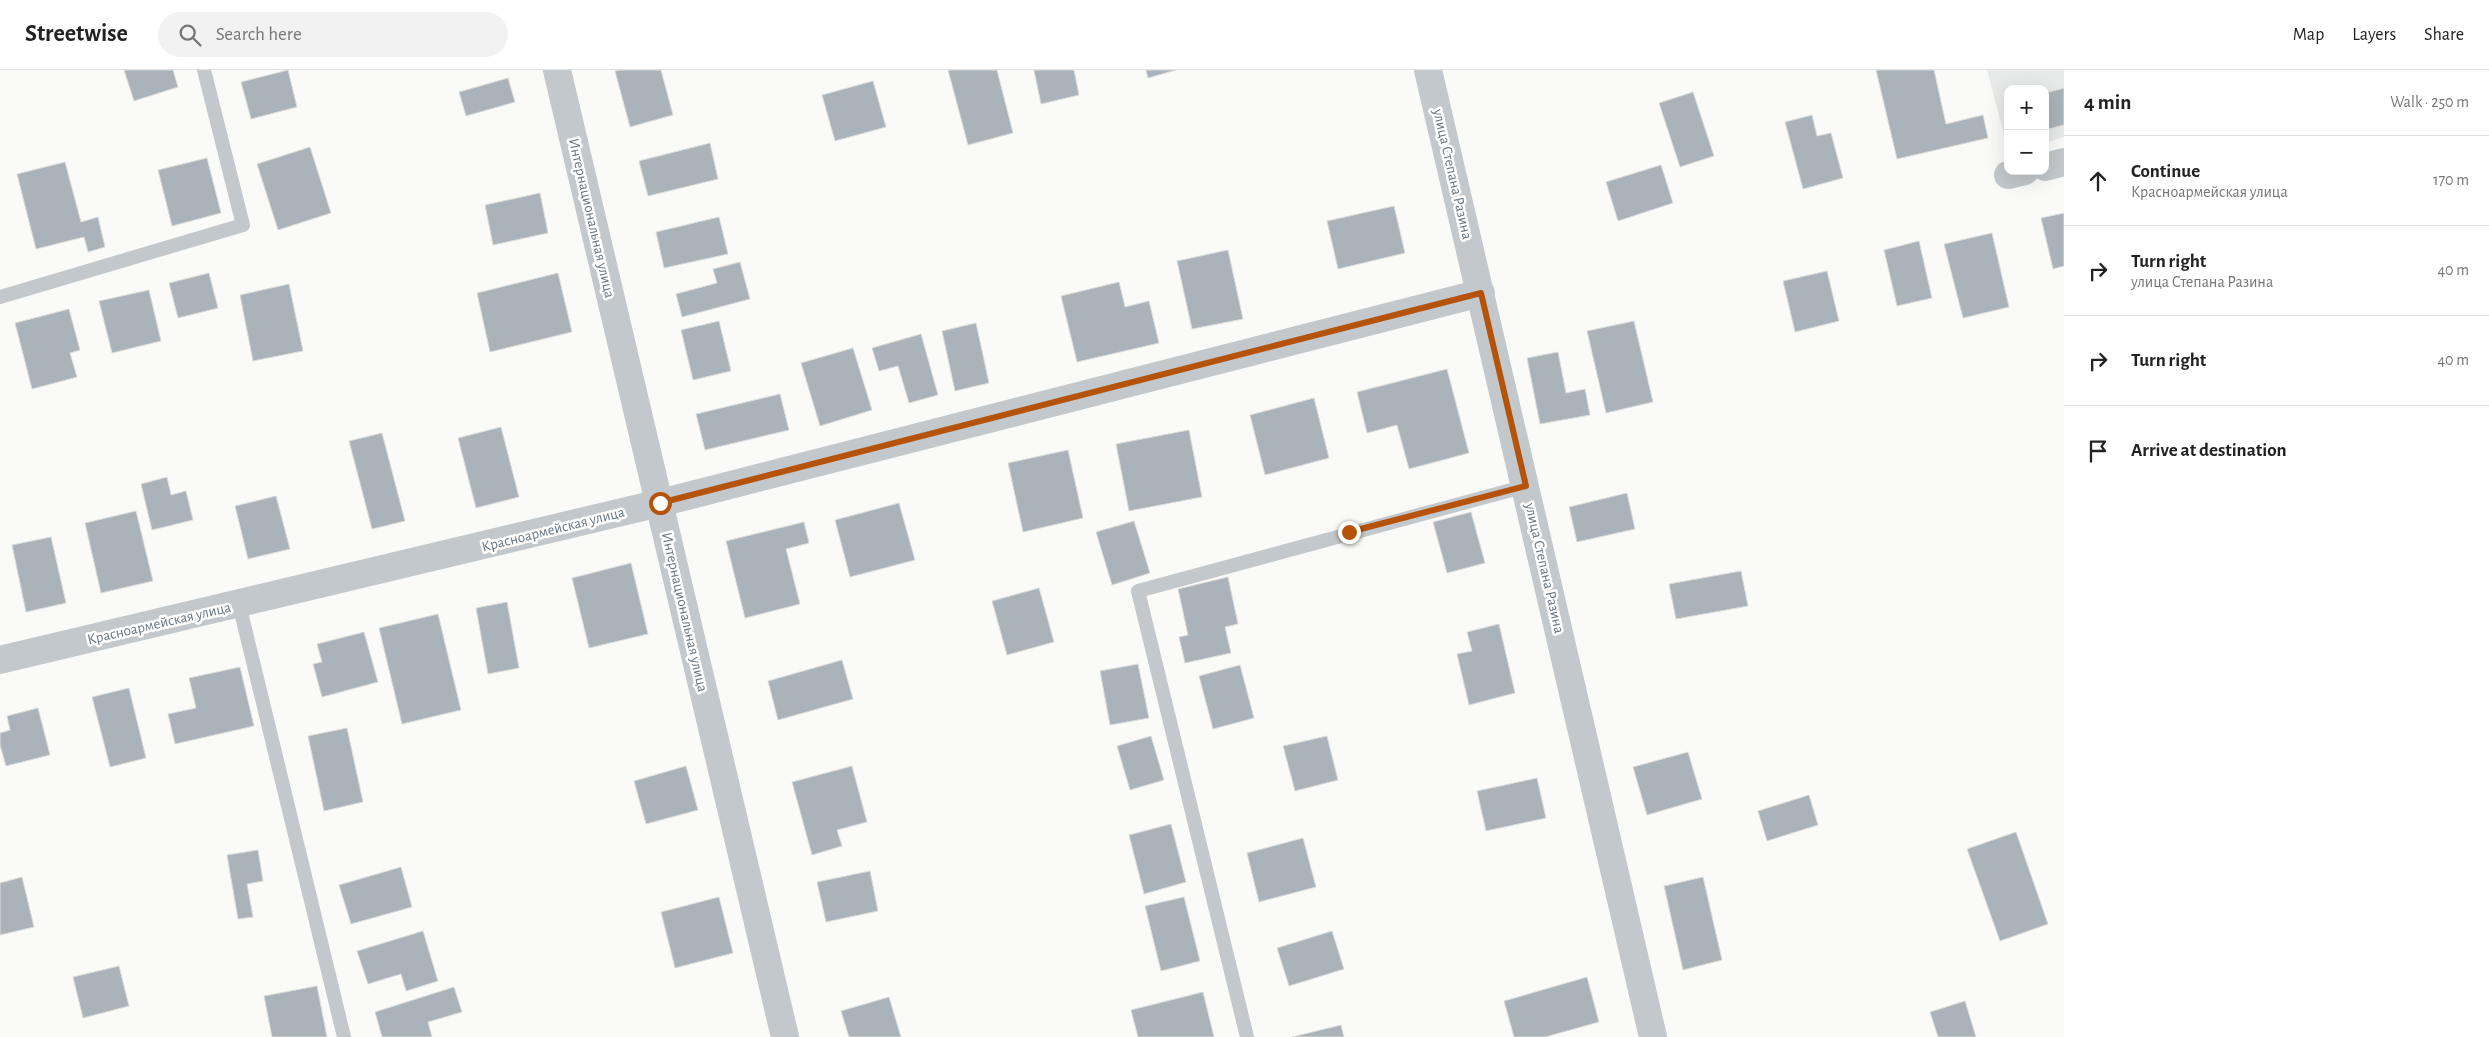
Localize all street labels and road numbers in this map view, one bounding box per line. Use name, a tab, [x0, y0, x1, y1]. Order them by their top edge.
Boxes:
street label: улица Степана Разина	[1430, 106, 1475, 241]
street label: Интернациональная улица	[566, 137, 617, 300]
street label: улица Степана Разина	[1522, 500, 1567, 635]
street label: Красноармейская улица	[480, 504, 626, 555]
street label: Интернациональная улица	[659, 531, 710, 694]
street label: Красноармейская улица	[86, 600, 233, 647]

